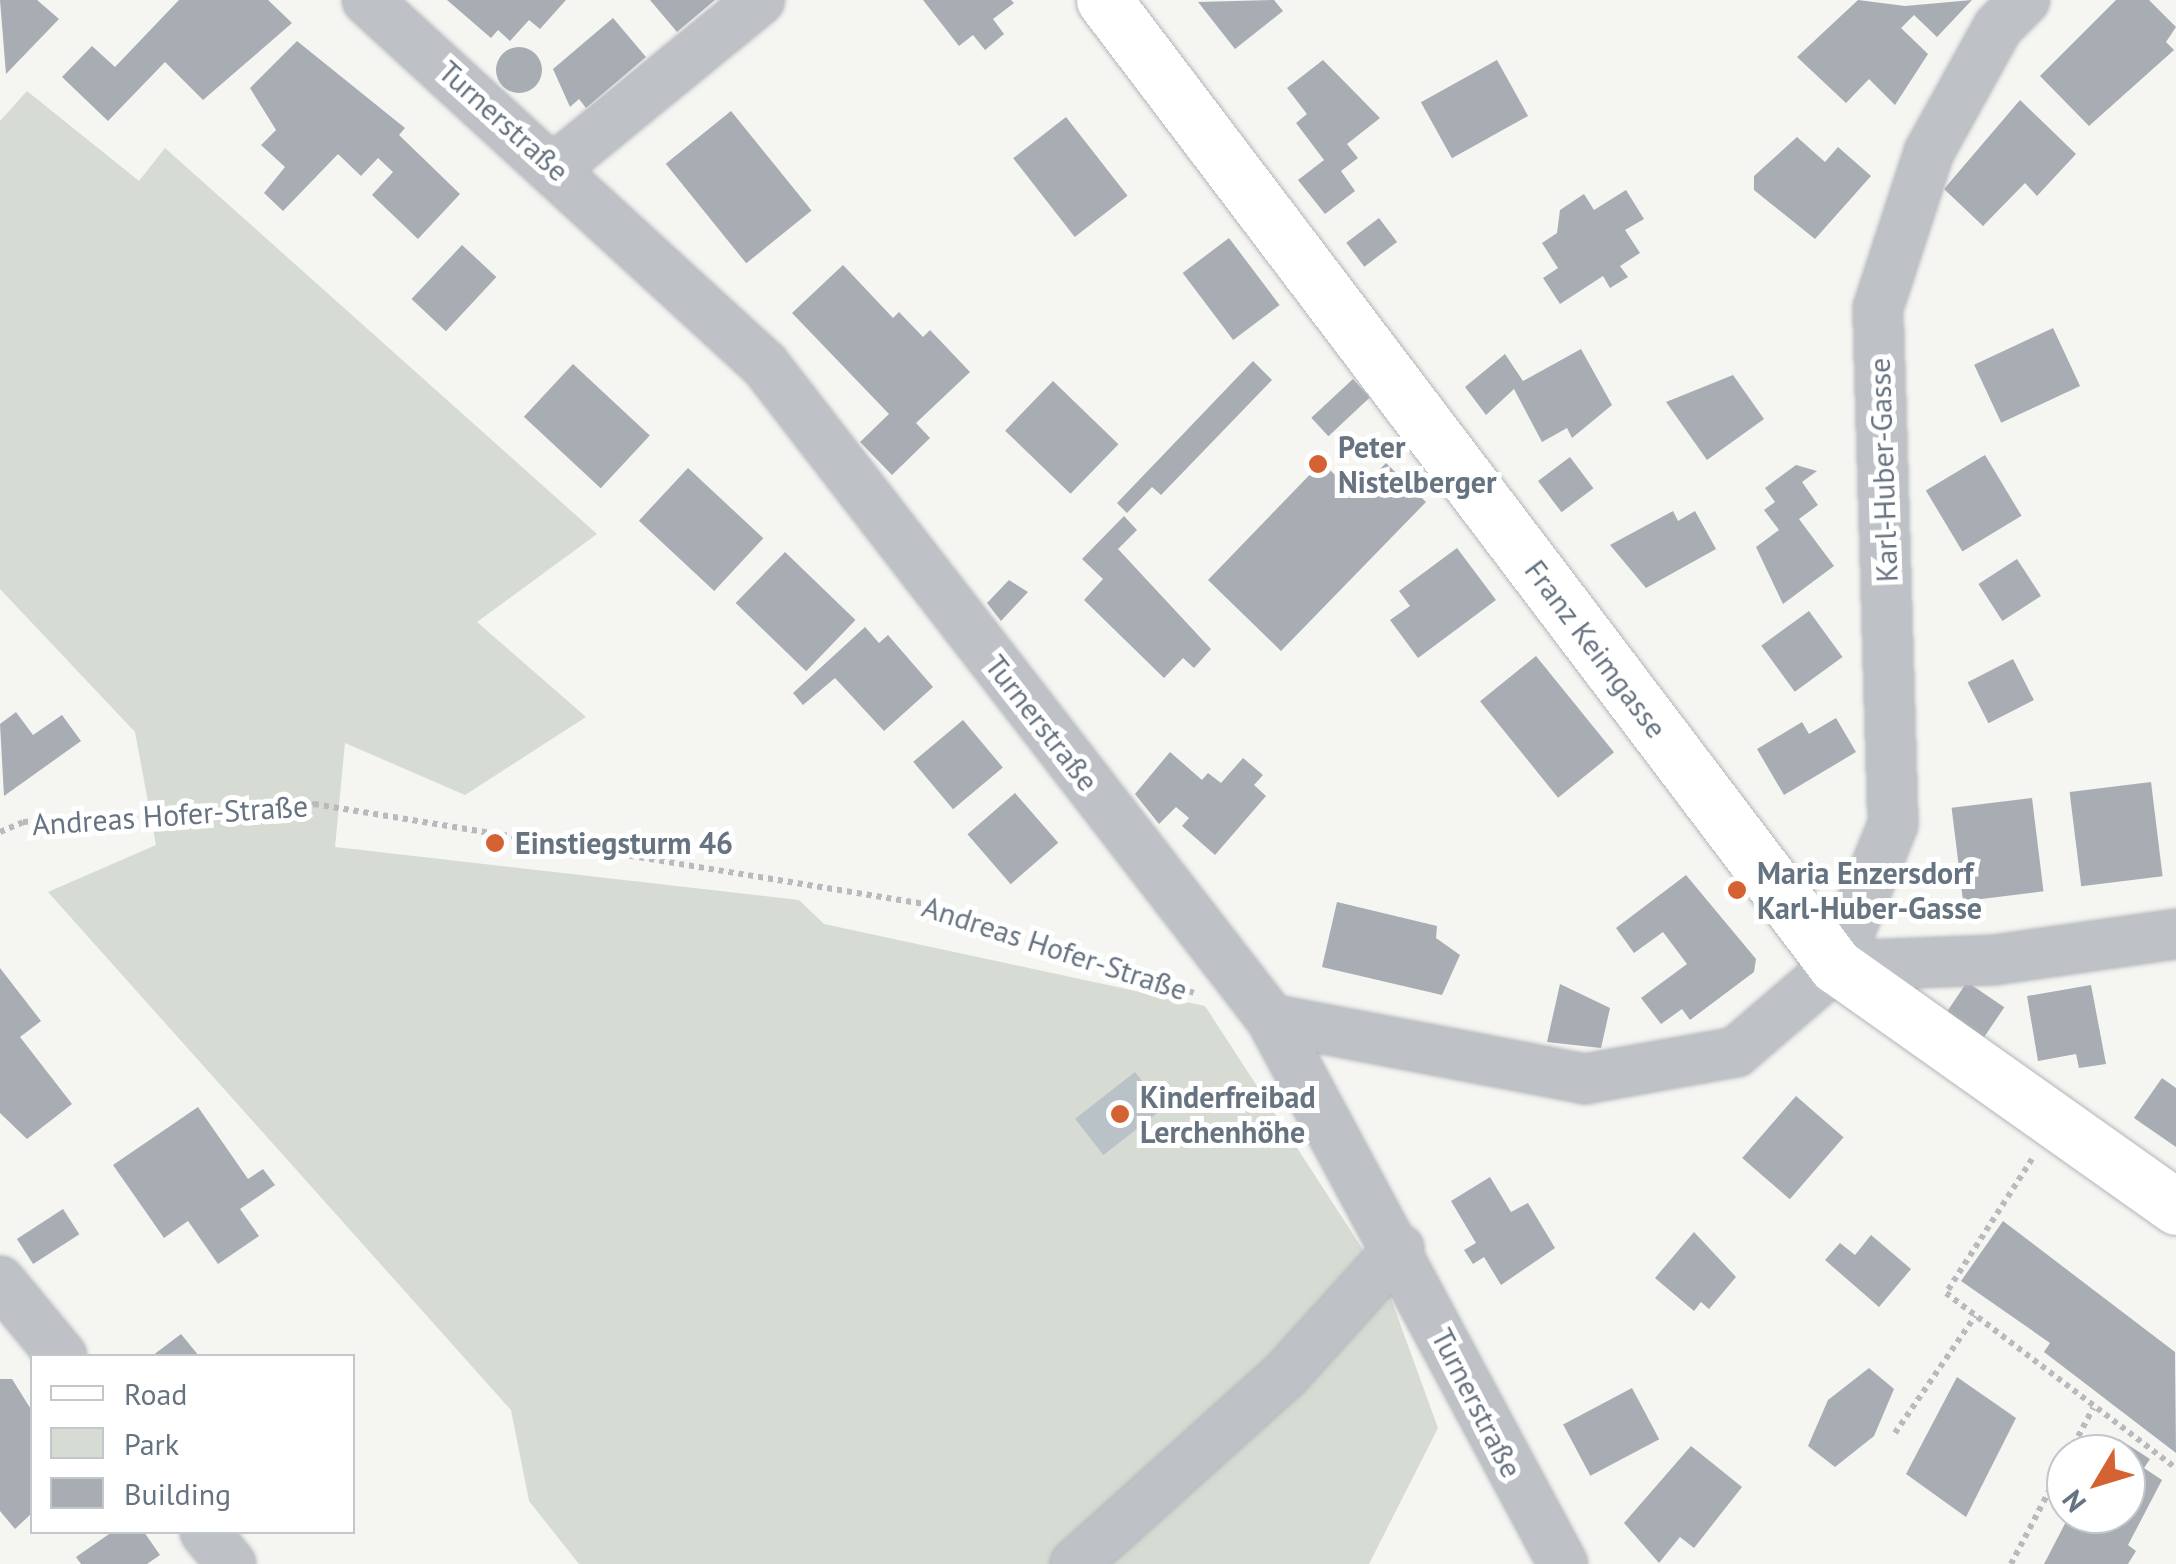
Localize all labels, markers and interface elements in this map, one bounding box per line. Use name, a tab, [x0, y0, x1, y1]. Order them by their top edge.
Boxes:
street label: Turnerstraße	[432, 53, 576, 189]
street label: Karl-Huber-Gasse	[1861, 357, 1905, 583]
place label: Peter Nistelberger	[1338, 429, 1497, 500]
marker: Peter Nistelberger	[1307, 453, 1329, 475]
street label: Franz Keimgasse	[1517, 553, 1675, 745]
street label: Turnerstraße	[978, 648, 1106, 798]
street label: Andreas Hofer-Straße	[31, 787, 309, 843]
place label: Einstiegsturm 46	[515, 825, 733, 861]
marker: Einstiegsturm 46	[484, 832, 506, 854]
place label: Maria Enzersdorf Karl-Huber-Gasse	[1757, 855, 1982, 926]
marker: Maria Enzersdorf Karl-Huber-Gasse	[1726, 879, 1748, 901]
street label: Andreas Hofer-Straße	[918, 888, 1192, 1008]
place label: Kinderfreibad Lerchenhöhe	[1140, 1079, 1316, 1150]
marker: Kinderfreibad Lerchenhöhe	[1109, 1103, 1131, 1125]
street label: Turnerstraße	[1424, 1322, 1530, 1484]
legend	[30, 1354, 355, 1534]
text: Road	[124, 1374, 188, 1413]
text: Park	[124, 1424, 179, 1463]
north arrow	[2046, 1434, 2146, 1534]
text: Building	[124, 1474, 231, 1513]
text: N	[2053, 1483, 2094, 1520]

